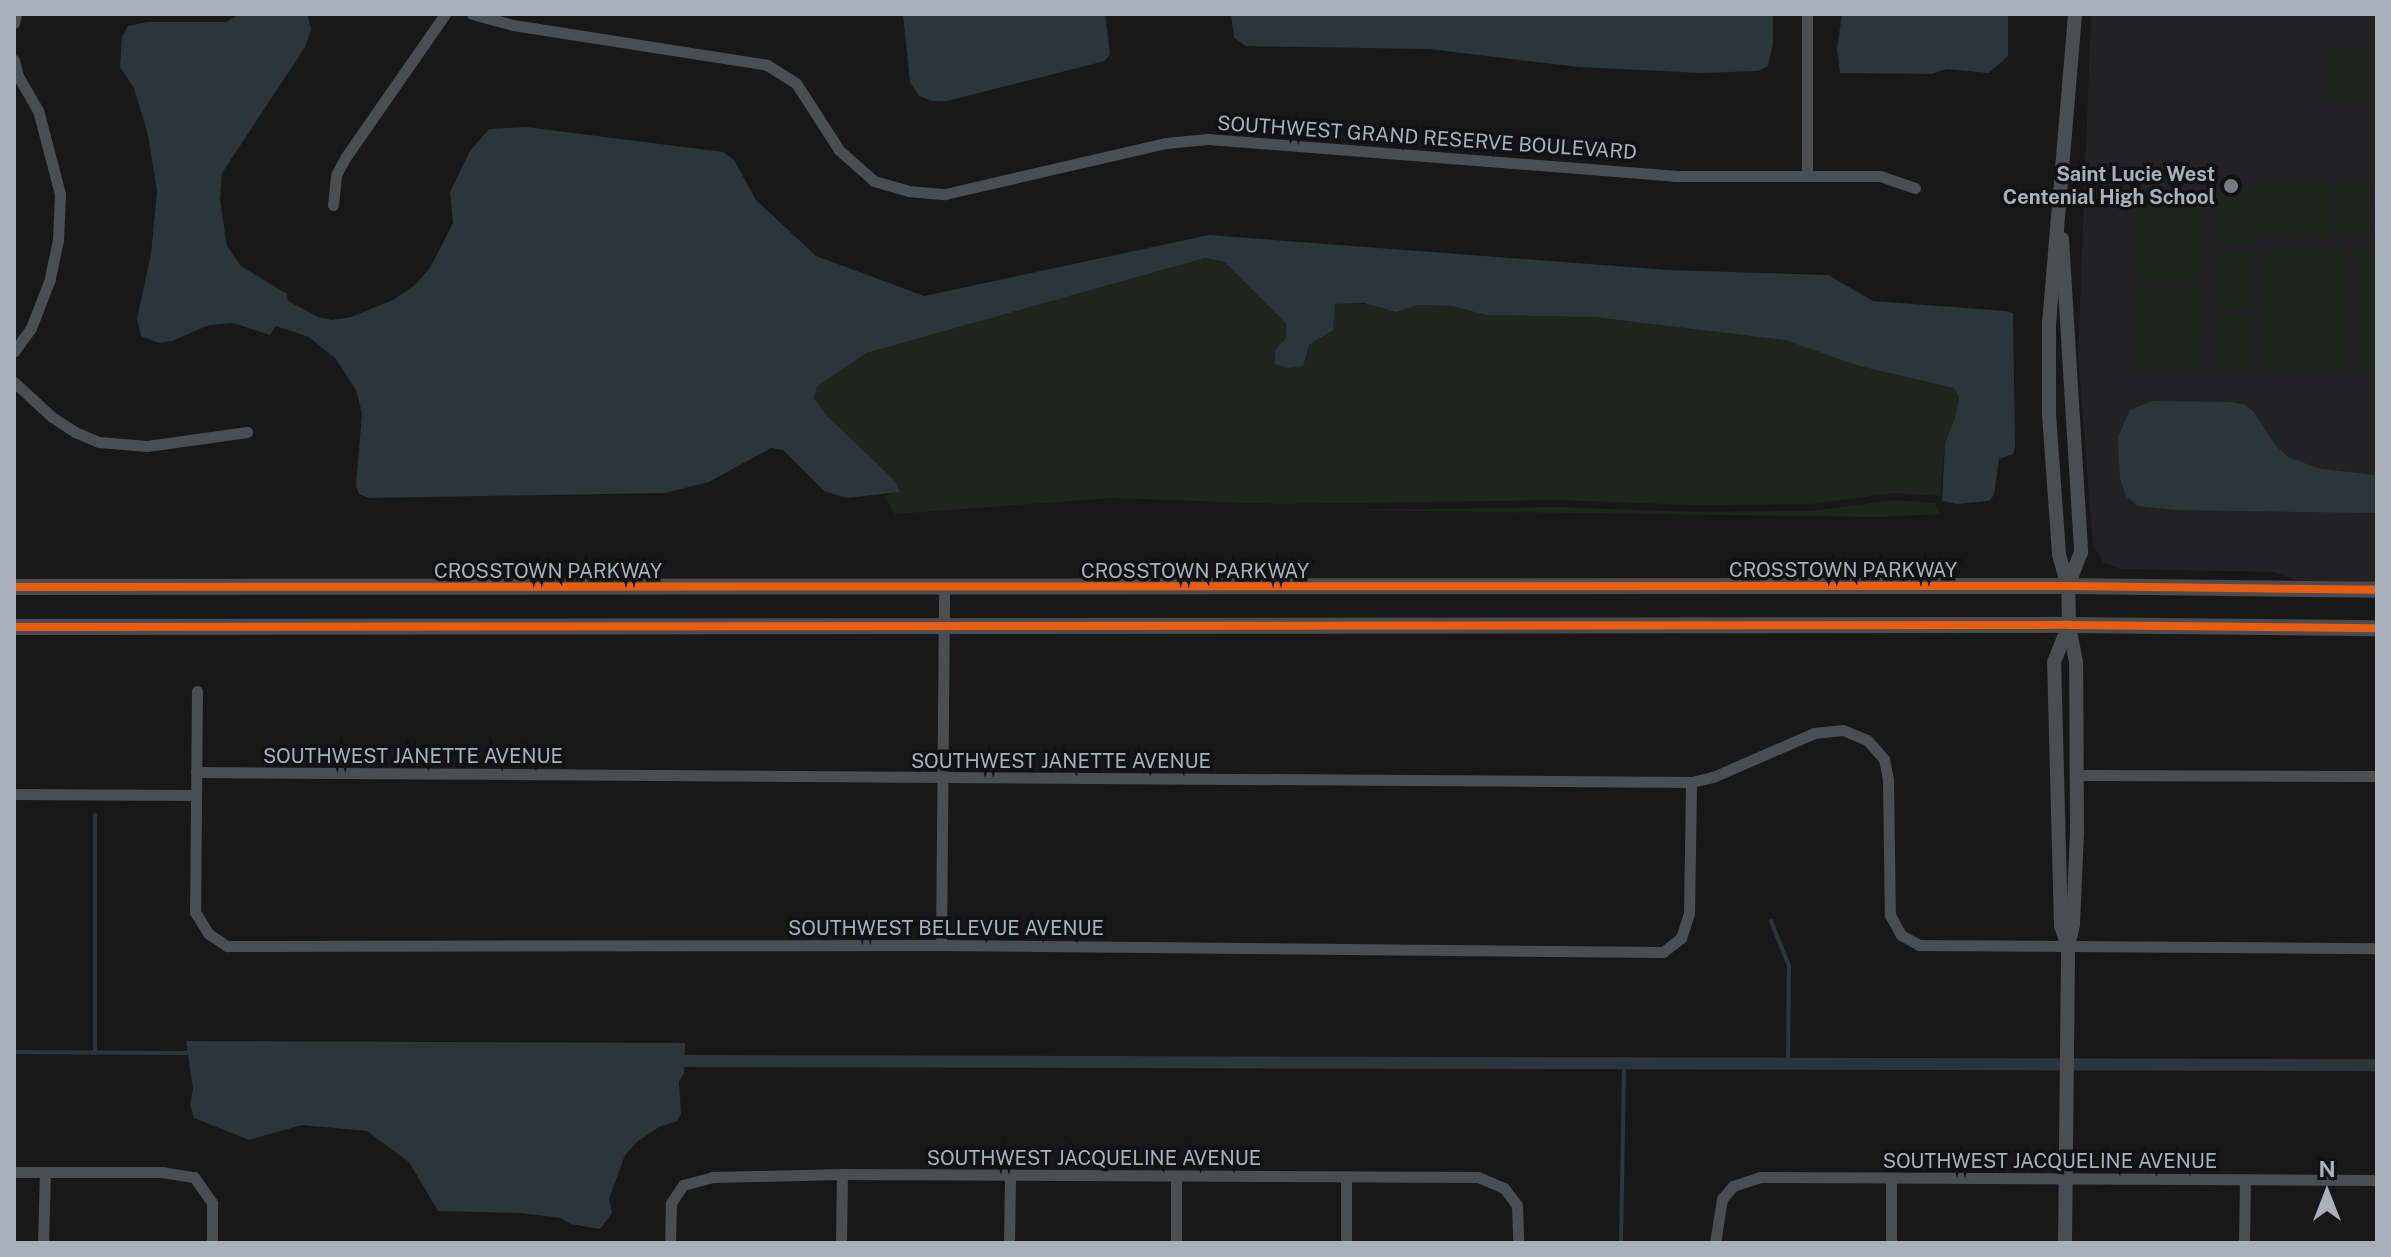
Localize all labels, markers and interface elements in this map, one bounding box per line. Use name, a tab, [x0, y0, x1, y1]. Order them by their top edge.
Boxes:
street label: SOUTHWEST GRAND RESERVE BOULEVARD	[1216, 111, 1638, 165]
place label: Saint Lucie West Centenial High School	[2003, 162, 2215, 209]
marker: Saint Lucie West Centenial High School	[2222, 177, 2240, 195]
street label: CROSSTOWN PARKWAY	[1729, 558, 1957, 582]
street label: CROSSTOWN PARKWAY	[434, 559, 662, 583]
street label: CROSSTOWN PARKWAY	[1081, 559, 1309, 583]
street label: SOUTHWEST JANETTE AVENUE	[263, 744, 563, 768]
street label: SOUTHWEST JANETTE AVENUE	[911, 749, 1211, 773]
street label: SOUTHWEST BELLEVUE AVENUE	[788, 916, 1104, 940]
street label: SOUTHWEST JACQUELINE AVENUE	[927, 1146, 1261, 1170]
street label: SOUTHWEST JACQUELINE AVENUE	[1883, 1149, 2217, 1173]
north arrow	[2287, 1153, 2367, 1233]
text: N	[2318, 1156, 2336, 1182]

